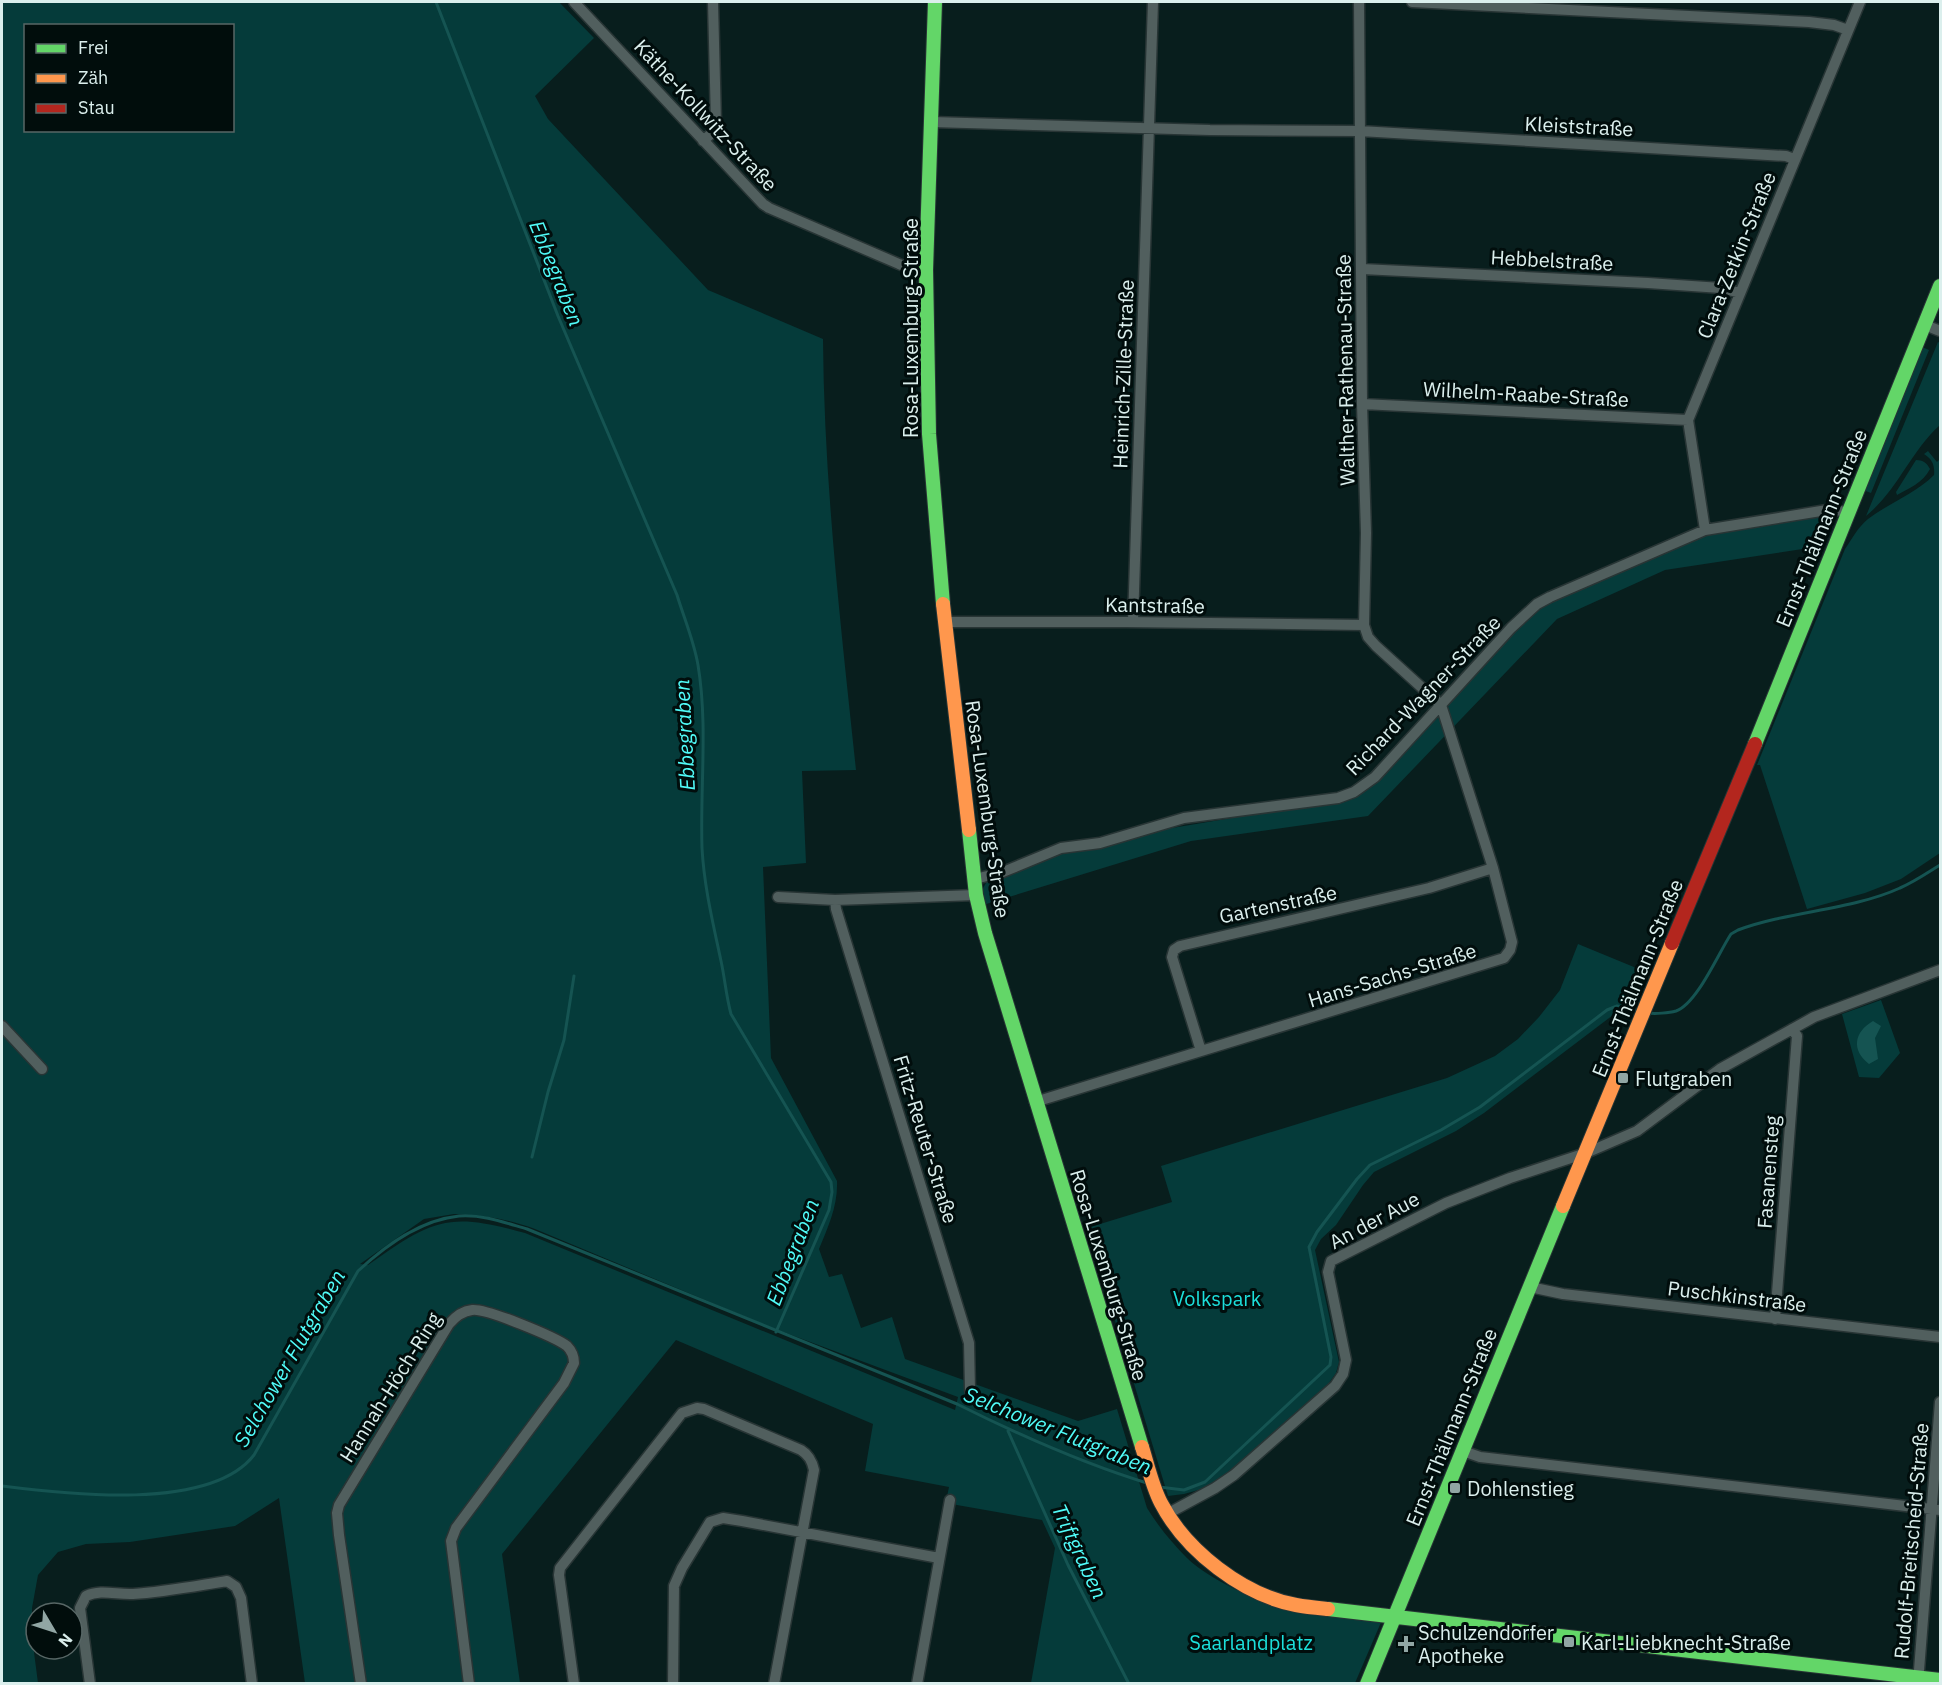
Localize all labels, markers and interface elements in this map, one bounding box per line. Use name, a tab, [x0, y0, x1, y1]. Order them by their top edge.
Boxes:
legend	[24, 24, 234, 132]
street label: Käthe-Kollwitz-Straße	[628, 33, 784, 197]
text: Frei	[78, 36, 109, 59]
text: Zäh	[78, 66, 108, 89]
text: Stau	[78, 96, 115, 119]
street label: Kleiststraße	[1524, 110, 1634, 142]
street label: Clara-Zetkin-Straße	[1690, 167, 1782, 343]
water label: Ebbegraben	[523, 216, 591, 330]
street label: Rosa-Luxemburg-Straße	[897, 218, 924, 438]
street label: Hebbelstraße	[1490, 243, 1614, 277]
street label: Walther-Rathenau-Straße	[1329, 254, 1361, 486]
street label: Heinrich-Zille-Straße	[1106, 279, 1140, 469]
street label: Wilhelm-Raabe-Straße	[1422, 375, 1630, 413]
street label: Ernst-Thälmann-Straße	[1769, 425, 1873, 631]
street label: Kantstraße	[1105, 591, 1205, 619]
street label: Richard-Wagner-Straße	[1339, 609, 1507, 781]
water label: Ebbegraben	[667, 679, 701, 791]
street label: Rosa-Luxemburg-Straße	[959, 698, 1017, 920]
street label: Ernst-Thälmann-Straße	[1585, 875, 1689, 1081]
street label: Gartenstraße	[1217, 878, 1339, 930]
street label: Hans-Sachs-Straße	[1305, 937, 1479, 1013]
street label: Fritz-Reuter-Straße	[888, 1052, 964, 1226]
place label: Flutgraben	[1635, 1065, 1732, 1092]
marker: Flutgraben	[1616, 1071, 1630, 1085]
street label: Fasanensteg	[1751, 1114, 1785, 1229]
street label: Rosa-Luxemburg-Straße	[1064, 1166, 1154, 1384]
street label: An der Aue	[1324, 1185, 1424, 1255]
water label: Ebbegraben	[759, 1195, 825, 1309]
water label: Selchower Flutgraben	[227, 1264, 351, 1452]
street label: Puschkinstraße	[1666, 1274, 1808, 1318]
park label: Volkspark	[1173, 1285, 1262, 1312]
street label: Hannah-Höch-Ring	[333, 1307, 447, 1467]
street label: Ernst-Thälmann-Straße	[1399, 1324, 1503, 1530]
water label: Selchower Flutgraben	[960, 1380, 1156, 1480]
street label: Rudolf-Breitscheid-Straße	[1887, 1422, 1935, 1660]
place label: Dohlenstieg	[1467, 1475, 1574, 1502]
marker: Dohlenstieg	[1448, 1481, 1462, 1495]
water label: Triftgraben	[1046, 1499, 1114, 1603]
north arrow	[24, 1601, 84, 1661]
place label: Schulzendorfer Apotheke	[1418, 1619, 1554, 1669]
park label: Saarlandplatz	[1189, 1629, 1313, 1656]
place label: Karl-Liebknecht-Straße	[1581, 1629, 1791, 1656]
text: N	[54, 1630, 77, 1651]
marker: Karl-Liebknecht-Straße	[1562, 1635, 1576, 1649]
marker: Schulzendorfer Apotheke	[1399, 1637, 1413, 1651]

